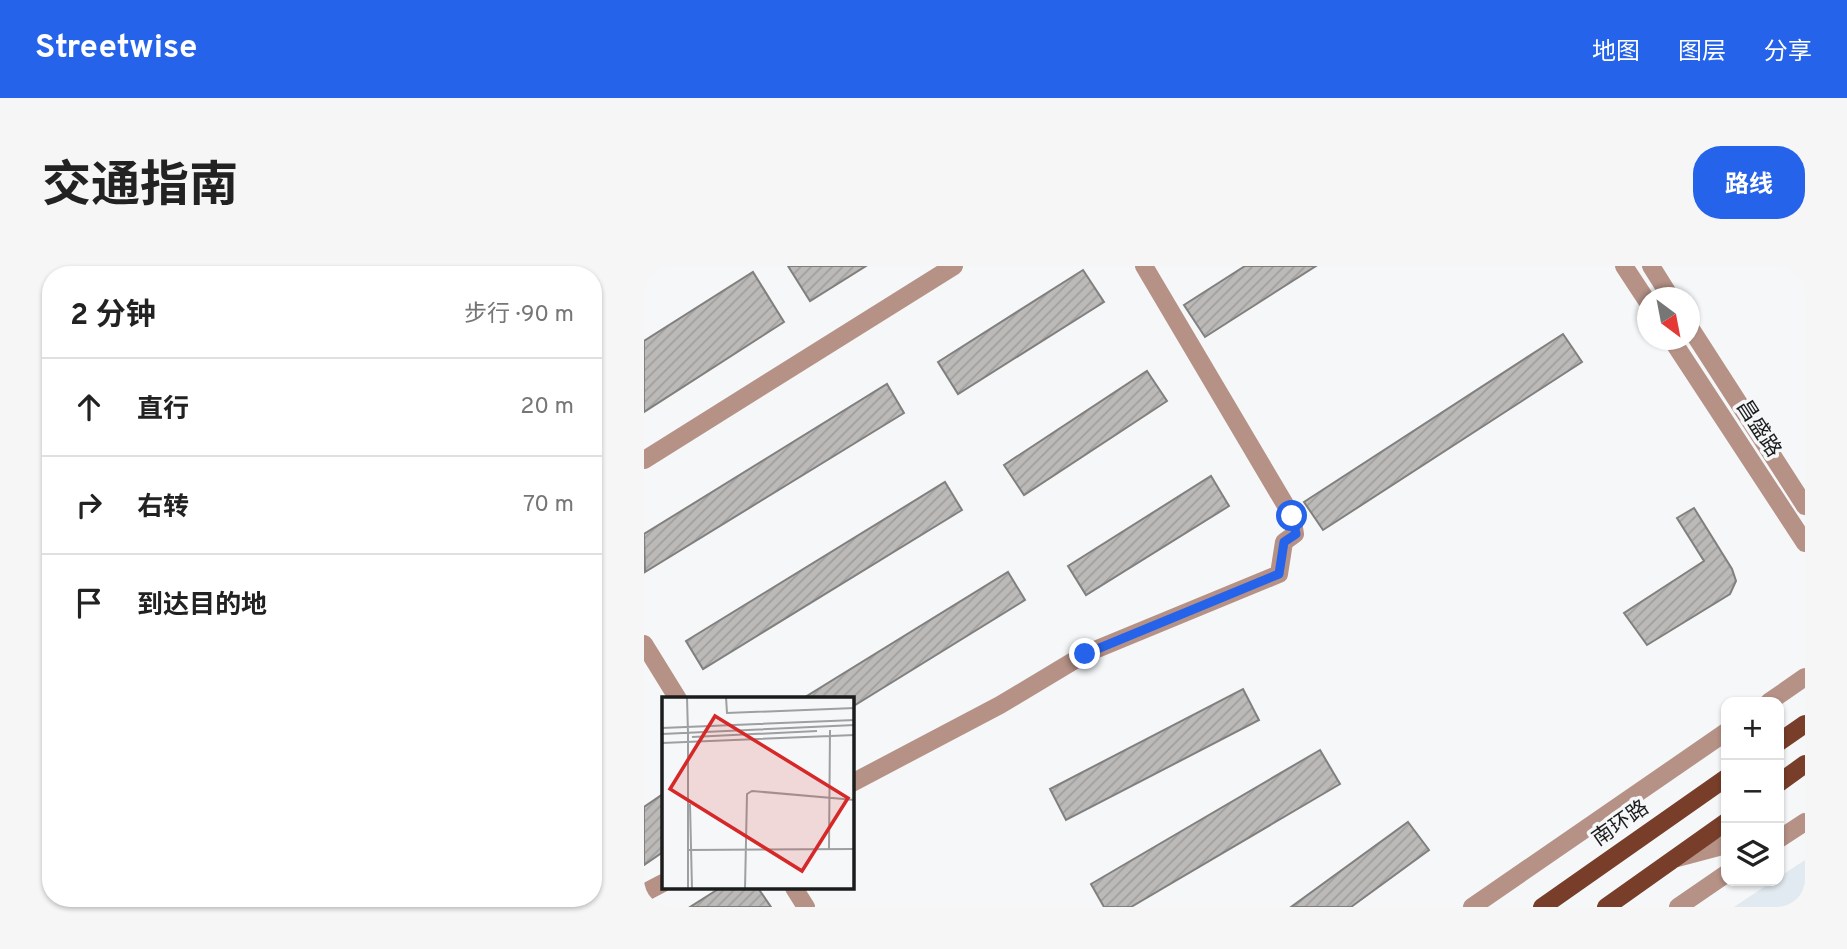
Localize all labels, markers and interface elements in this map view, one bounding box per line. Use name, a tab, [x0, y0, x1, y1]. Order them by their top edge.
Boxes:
text: Streetwise	[35, 28, 197, 70]
text: 地图	[1592, 38, 1640, 68]
text: 图层	[1678, 38, 1726, 68]
text: 分享	[1764, 38, 1812, 68]
button: 路线	[1693, 146, 1805, 219]
text: 交通指南	[42, 158, 238, 220]
north arrow	[1637, 287, 1700, 350]
text: 2 分钟	[70, 298, 156, 335]
text: 步行 · 90 m	[464, 301, 574, 330]
icon: ahead	[70, 388, 108, 426]
text: 20 m	[520, 393, 574, 422]
text: 直行	[137, 394, 189, 427]
street label: 昌盛路	[1730, 395, 1786, 463]
icon: right	[70, 486, 108, 524]
text: 70 m	[523, 491, 574, 520]
text: 右转	[137, 492, 189, 525]
route start	[1276, 500, 1307, 531]
icon: arrive	[70, 584, 108, 622]
text: 到达目的地	[137, 590, 267, 623]
route end	[1069, 638, 1100, 669]
inset map	[662, 697, 854, 890]
map controls	[1721, 697, 1784, 886]
button: +	[1721, 697, 1784, 760]
button: −	[1721, 760, 1784, 823]
street label: 南环路	[1587, 795, 1655, 853]
button: layers	[1721, 823, 1784, 886]

